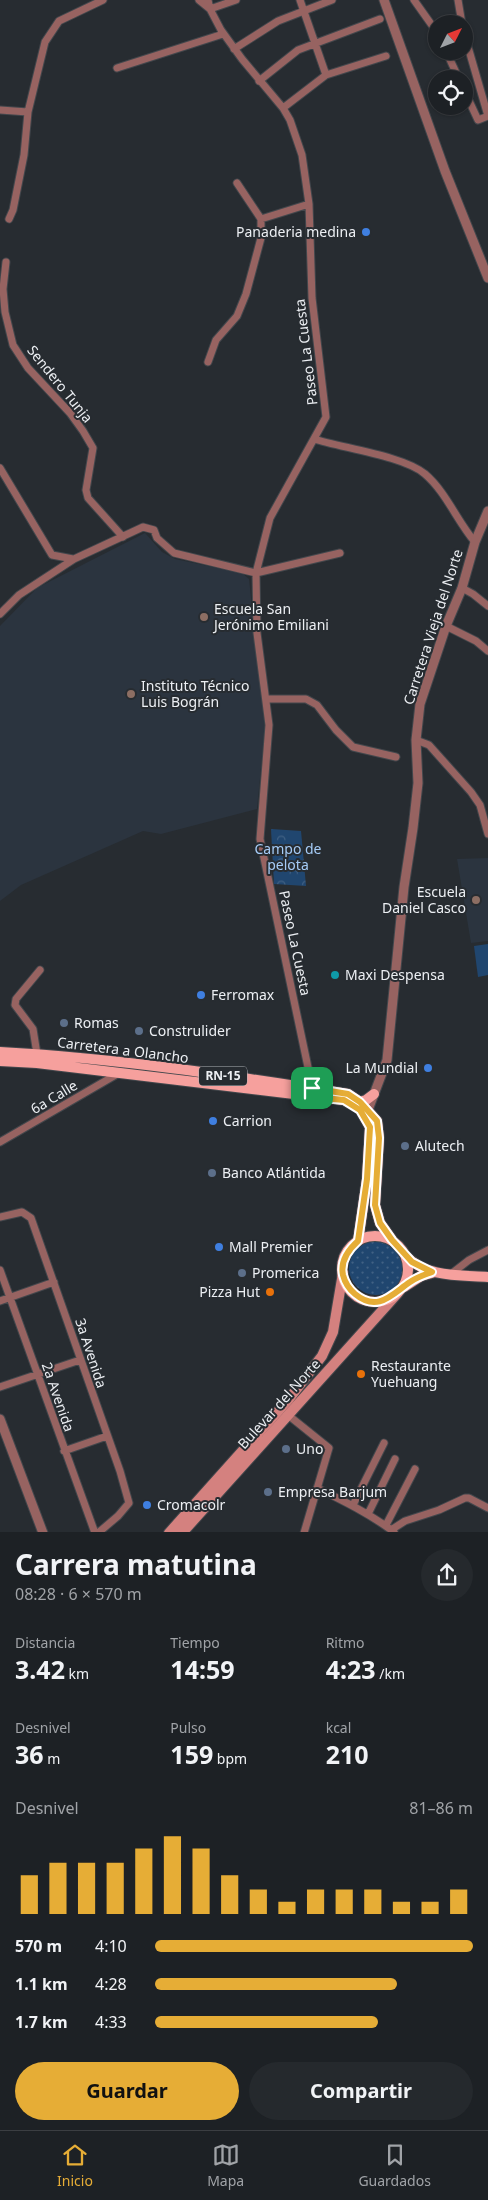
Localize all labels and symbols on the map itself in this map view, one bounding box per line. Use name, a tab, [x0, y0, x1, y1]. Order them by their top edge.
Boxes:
north arrow	[428, 15, 472, 60]
place label: Panaderia medina	[236, 222, 356, 241]
marker: Panaderia medina	[360, 226, 372, 238]
street label: Paseo La Cuesta	[290, 298, 321, 406]
street label: Sendero Tunja	[23, 341, 97, 426]
street label: Carretera Vieja del Norte	[398, 547, 467, 707]
place label: Escuela San Jerónimo Emiliani	[212, 599, 329, 634]
marker: Escuela San Jerónimo Emiliani	[198, 611, 210, 623]
place label: Instituto Técnico Luis Bográn	[141, 676, 250, 711]
marker: Instituto Técnico Luis Bográn	[125, 688, 137, 700]
park label: Campo de pelota	[254, 839, 322, 874]
place label: Escuela Daniel Casco	[382, 882, 466, 917]
street label: Paseo La Cuesta	[275, 889, 316, 997]
marker: Escuela Daniel Casco	[470, 894, 482, 906]
place label: Maxi Despensa	[345, 965, 445, 984]
marker: Maxi Despensa	[329, 969, 341, 981]
place label: Ferromax	[211, 985, 275, 1004]
marker: Ferromax	[195, 989, 207, 1001]
place label: Romas	[74, 1013, 119, 1032]
marker: Romas	[58, 1017, 70, 1029]
place label: Construlider	[149, 1021, 231, 1040]
marker: Construlider	[133, 1025, 145, 1037]
street label: Carretera a Olancho	[56, 1032, 190, 1067]
place label: La Mundial	[345, 1058, 418, 1077]
marker: La Mundial	[422, 1062, 434, 1074]
road number: RN-15	[199, 1066, 247, 1086]
pin	[291, 1067, 333, 1109]
street label: 6a Calle	[27, 1075, 81, 1118]
place label: Carrion	[223, 1111, 272, 1130]
marker: Carrion	[207, 1115, 219, 1127]
place label: Alutech	[415, 1136, 465, 1155]
marker: Alutech	[399, 1140, 411, 1152]
place label: Banco Atlántida	[222, 1163, 326, 1182]
marker: Banco Atlántida	[206, 1167, 218, 1179]
place label: Mall Premier	[229, 1237, 313, 1256]
marker: Mall Premier	[213, 1241, 225, 1253]
place label: Promerica	[252, 1263, 319, 1282]
marker: Promerica	[236, 1267, 248, 1279]
place label: Pizza Hut	[199, 1282, 260, 1301]
marker: Pizza Hut	[264, 1286, 276, 1298]
street label: 3a Avenida	[71, 1316, 112, 1390]
street label: Bulevar del Norte	[233, 1355, 324, 1453]
place label: Restaurante Yuehuang	[371, 1356, 451, 1391]
street label: 2a Avenida	[38, 1360, 79, 1434]
marker: Restaurante Yuehuang	[355, 1368, 367, 1380]
place label: Uno	[296, 1439, 323, 1458]
marker: Uno	[280, 1443, 292, 1455]
place label: Empresa Barjum	[278, 1482, 387, 1501]
marker: Empresa Barjum	[262, 1486, 274, 1498]
place label: Cromacolr	[157, 1495, 226, 1514]
marker: Cromacolr	[141, 1499, 153, 1511]

